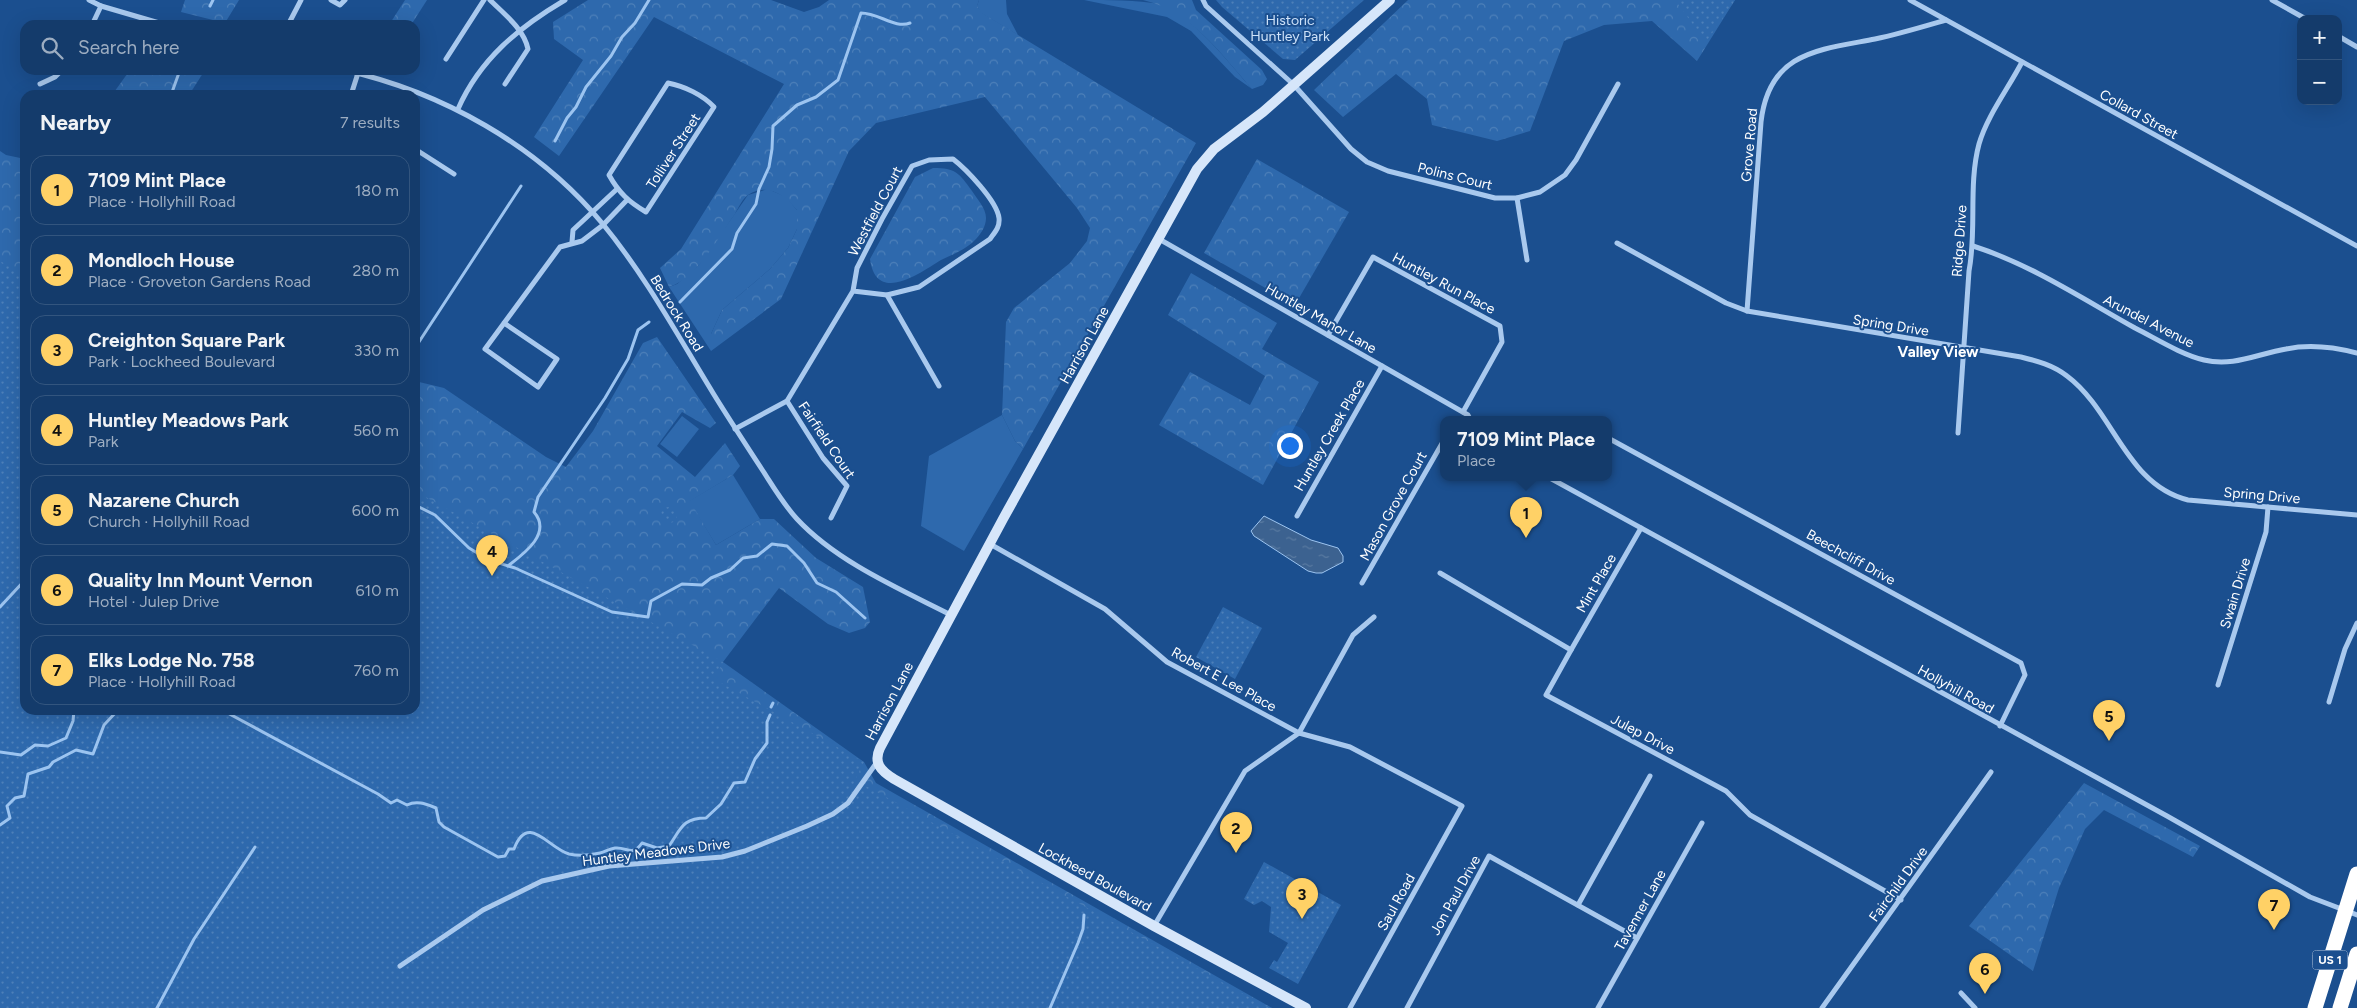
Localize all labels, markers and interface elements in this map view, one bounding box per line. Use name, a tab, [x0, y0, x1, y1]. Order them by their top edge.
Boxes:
park label: Historic Huntley Park	[1250, 12, 1330, 45]
map controls	[2297, 15, 2342, 105]
button: +	[2297, 15, 2342, 60]
search box	[20, 20, 420, 75]
icon: search	[38, 34, 66, 62]
text: Search here	[78, 36, 180, 59]
button: −	[2297, 60, 2342, 105]
street label: Collard Street	[2097, 86, 2181, 143]
street label: Grove Road	[1738, 108, 1761, 183]
text: Nearby	[40, 110, 111, 135]
street label: Tolliver Street	[643, 110, 704, 192]
text: 7 results	[340, 113, 400, 132]
street label: Polins Court	[1416, 159, 1494, 194]
street label: Westfield Court	[845, 163, 906, 259]
text: 7109 Mint Place	[88, 169, 226, 192]
text: 1	[54, 181, 60, 200]
text: 180 m	[355, 181, 399, 200]
text: Place · Hollyhill Road	[88, 192, 236, 211]
street label: Ridge Drive	[1949, 204, 1971, 278]
text: Mondloch House	[88, 249, 234, 272]
street label: Huntley Run Place	[1389, 249, 1498, 318]
text: 2	[52, 261, 62, 280]
text: 280 m	[352, 261, 399, 280]
text: Place · Groveton Gardens Road	[88, 272, 311, 291]
street label: Bedrock Road	[646, 272, 707, 355]
street label: Huntley Manor Lane	[1262, 280, 1380, 357]
street label: Arundel Avenue	[2101, 291, 2197, 352]
street label: Harrison Lane	[1056, 303, 1113, 387]
street label: Spring Drive	[1852, 311, 1930, 340]
text: Creighton Square Park	[88, 329, 285, 352]
text: 3	[53, 341, 61, 360]
text: 330 m	[354, 341, 399, 360]
district label: Valley View	[1897, 343, 1979, 361]
text: Park · Lockheed Boulevard	[88, 352, 275, 371]
street label: Huntley Creek Place	[1290, 376, 1369, 494]
street label: Fairfield Court	[795, 398, 859, 482]
text: Huntley Meadows Park	[88, 409, 289, 432]
popup	[1440, 416, 1612, 481]
text: 4	[52, 421, 62, 440]
text: 560 m	[353, 421, 399, 440]
text: 7109 Mint Place	[1457, 428, 1595, 451]
text: Park	[88, 432, 118, 451]
your location	[1277, 433, 1303, 459]
street label: Mason Grove Court	[1356, 449, 1431, 564]
text: Place	[1457, 451, 1495, 470]
street label: Spring Drive	[2223, 484, 2301, 507]
text: Nazarene Church	[88, 489, 239, 512]
pin: 1	[1510, 497, 1542, 538]
text: 5	[52, 501, 62, 520]
text: 600 m	[352, 501, 399, 520]
text: Church · Hollyhill Road	[88, 512, 250, 531]
street label: Beechcliff Drive	[1803, 526, 1899, 589]
pin: 4	[476, 535, 508, 576]
street label: Mint Place	[1573, 550, 1620, 616]
street label: Swain Drive	[2217, 555, 2254, 631]
text: Quality Inn Mount Vernon	[88, 569, 313, 592]
text: 6	[52, 581, 62, 600]
text: 610 m	[356, 581, 399, 600]
text: Hotel · Julep Drive	[88, 592, 219, 611]
street label: Robert E Lee Place	[1168, 644, 1280, 716]
text: Elks Lodge No. 758	[88, 649, 255, 672]
street label: Harrison Lane	[862, 659, 917, 743]
text: 7	[53, 661, 61, 680]
text: 760 m	[354, 661, 399, 680]
street label: Hollyhill Road	[1914, 661, 1997, 717]
text: Place · Hollyhill Road	[88, 672, 236, 691]
pin: 5	[2093, 700, 2125, 741]
street label: Julep Drive	[1608, 711, 1678, 759]
pin: 2	[1220, 812, 1252, 853]
street label: Huntley Meadows Drive	[581, 835, 731, 870]
street label: Lockheed Boulevard	[1035, 839, 1154, 916]
street label: Fairchild Drive	[1866, 843, 1931, 925]
street label: Jon Paul Drive	[1427, 852, 1484, 938]
street label: Tavenner Lane	[1611, 866, 1670, 954]
street label: Saul Road	[1374, 871, 1419, 934]
pin: 3	[1286, 878, 1318, 919]
pin: 7	[2258, 889, 2290, 930]
road number: US 1	[2312, 950, 2348, 970]
pin: 6	[1969, 953, 2001, 994]

